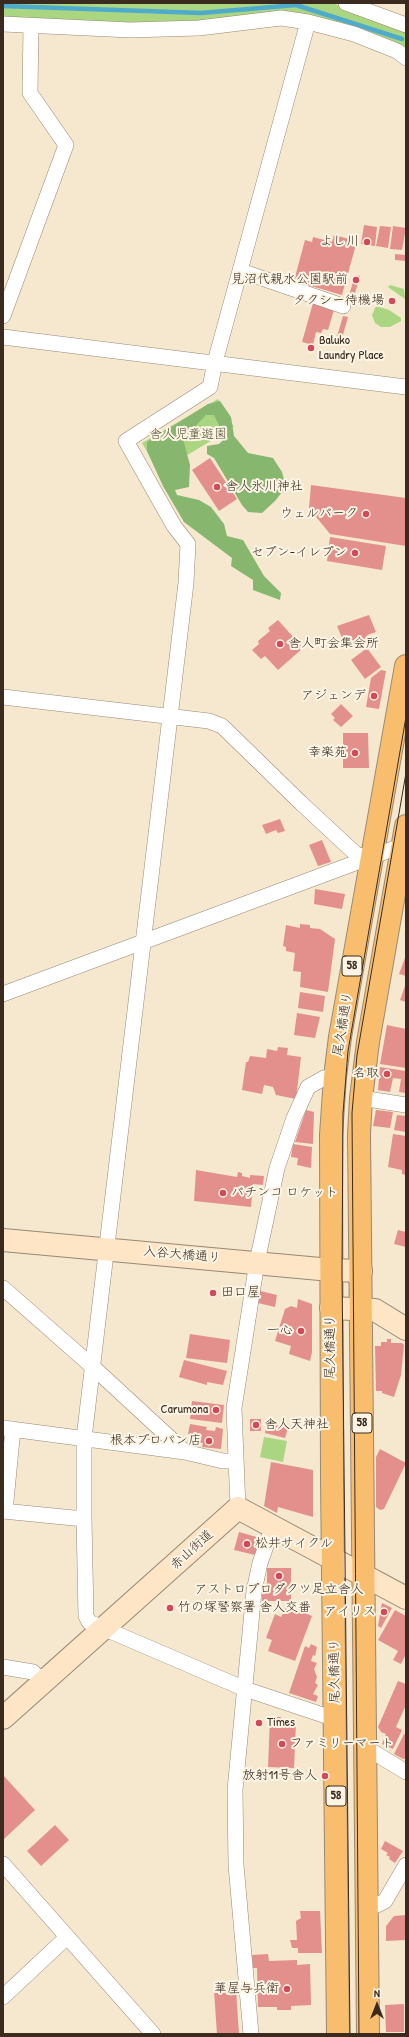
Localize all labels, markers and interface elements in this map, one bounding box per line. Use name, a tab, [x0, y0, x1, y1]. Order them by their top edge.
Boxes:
place label: よし川	[320, 234, 359, 250]
marker: よし川	[362, 237, 372, 247]
place label: 見沼代親水公園駅前	[231, 272, 348, 288]
marker: 見沼代親水公園駅前	[351, 275, 361, 285]
place label: タクシー待機場	[293, 293, 384, 309]
marker: タクシー待機場	[387, 296, 397, 306]
place label: Baluko Laundry Place	[319, 333, 384, 364]
marker: Baluko Laundry Place	[306, 343, 316, 353]
park label: 舎人児童遊園	[149, 427, 227, 443]
place label: 舎人氷川神社	[225, 479, 303, 495]
marker: 舎人氷川神社	[212, 482, 222, 492]
place label: ウェルパーク	[280, 506, 358, 522]
marker: ウェルパーク	[361, 509, 371, 519]
place label: セブン-イレブン	[251, 545, 347, 561]
marker: セブン-イレブン	[350, 548, 360, 558]
place label: 舎人町会集会所	[288, 636, 379, 652]
marker: 舎人町会集会所	[275, 639, 285, 649]
place label: アジェンデ	[301, 688, 366, 704]
marker: アジェンデ	[369, 691, 379, 701]
place label: 幸楽苑	[308, 745, 347, 761]
marker: 幸楽苑	[350, 748, 360, 758]
road number: 58	[342, 956, 362, 976]
street label: 尾久橋通り	[330, 991, 356, 1057]
place label: 名取	[353, 1066, 379, 1082]
marker: 名取	[382, 1069, 392, 1079]
place label: パチンコ ロケット	[231, 1185, 338, 1201]
marker: パチンコ ロケット	[218, 1188, 228, 1198]
street label: 入谷大橋通り	[142, 1244, 222, 1266]
place label: 田口屋	[221, 1285, 260, 1301]
marker: 田口屋	[208, 1288, 218, 1298]
street label: 尾久橋通り	[323, 1315, 339, 1379]
place label: 一心	[267, 1323, 293, 1339]
marker: 一心	[296, 1326, 306, 1336]
place label: Carumona	[161, 1402, 208, 1418]
marker: Carumona	[211, 1405, 221, 1415]
road number: 58	[352, 1413, 372, 1433]
place label: 舎人天神社	[264, 1417, 329, 1433]
marker: 舎人天神社	[251, 1420, 261, 1430]
place label: 根本プロパン店	[110, 1433, 201, 1449]
marker: 根本プロパン店	[204, 1436, 214, 1446]
street label: 赤山街道	[167, 1527, 217, 1573]
place label: 松井サイクル	[255, 1536, 333, 1552]
marker: 松井サイクル	[242, 1539, 252, 1549]
marker: アストロプロダクツ足立舎人	[274, 1571, 284, 1581]
place label: アストロプロダクツ足立舎人	[195, 1582, 363, 1598]
place label: 竹の塚警察署 舎人交番	[178, 1600, 311, 1616]
marker: 竹の塚警察署 舎人交番	[165, 1603, 175, 1613]
place label: アイリス	[324, 1604, 376, 1620]
marker: アイリス	[379, 1607, 389, 1617]
street label: 尾久橋通り	[327, 1638, 343, 1704]
place label: Times	[267, 1715, 295, 1731]
marker: Times	[254, 1718, 264, 1728]
place label: ファミリーマート	[290, 1736, 394, 1752]
marker: ファミリーマート	[277, 1739, 287, 1749]
place label: 放射11号舎人	[243, 1768, 317, 1784]
marker: 放射11号舎人	[320, 1771, 330, 1781]
road number: 58	[326, 1786, 346, 1806]
place label: 華屋与兵衛	[214, 1981, 279, 1997]
marker: 華屋与兵衛	[282, 1984, 292, 1994]
north arrow	[357, 1985, 397, 2025]
text: N	[374, 1986, 380, 2000]

